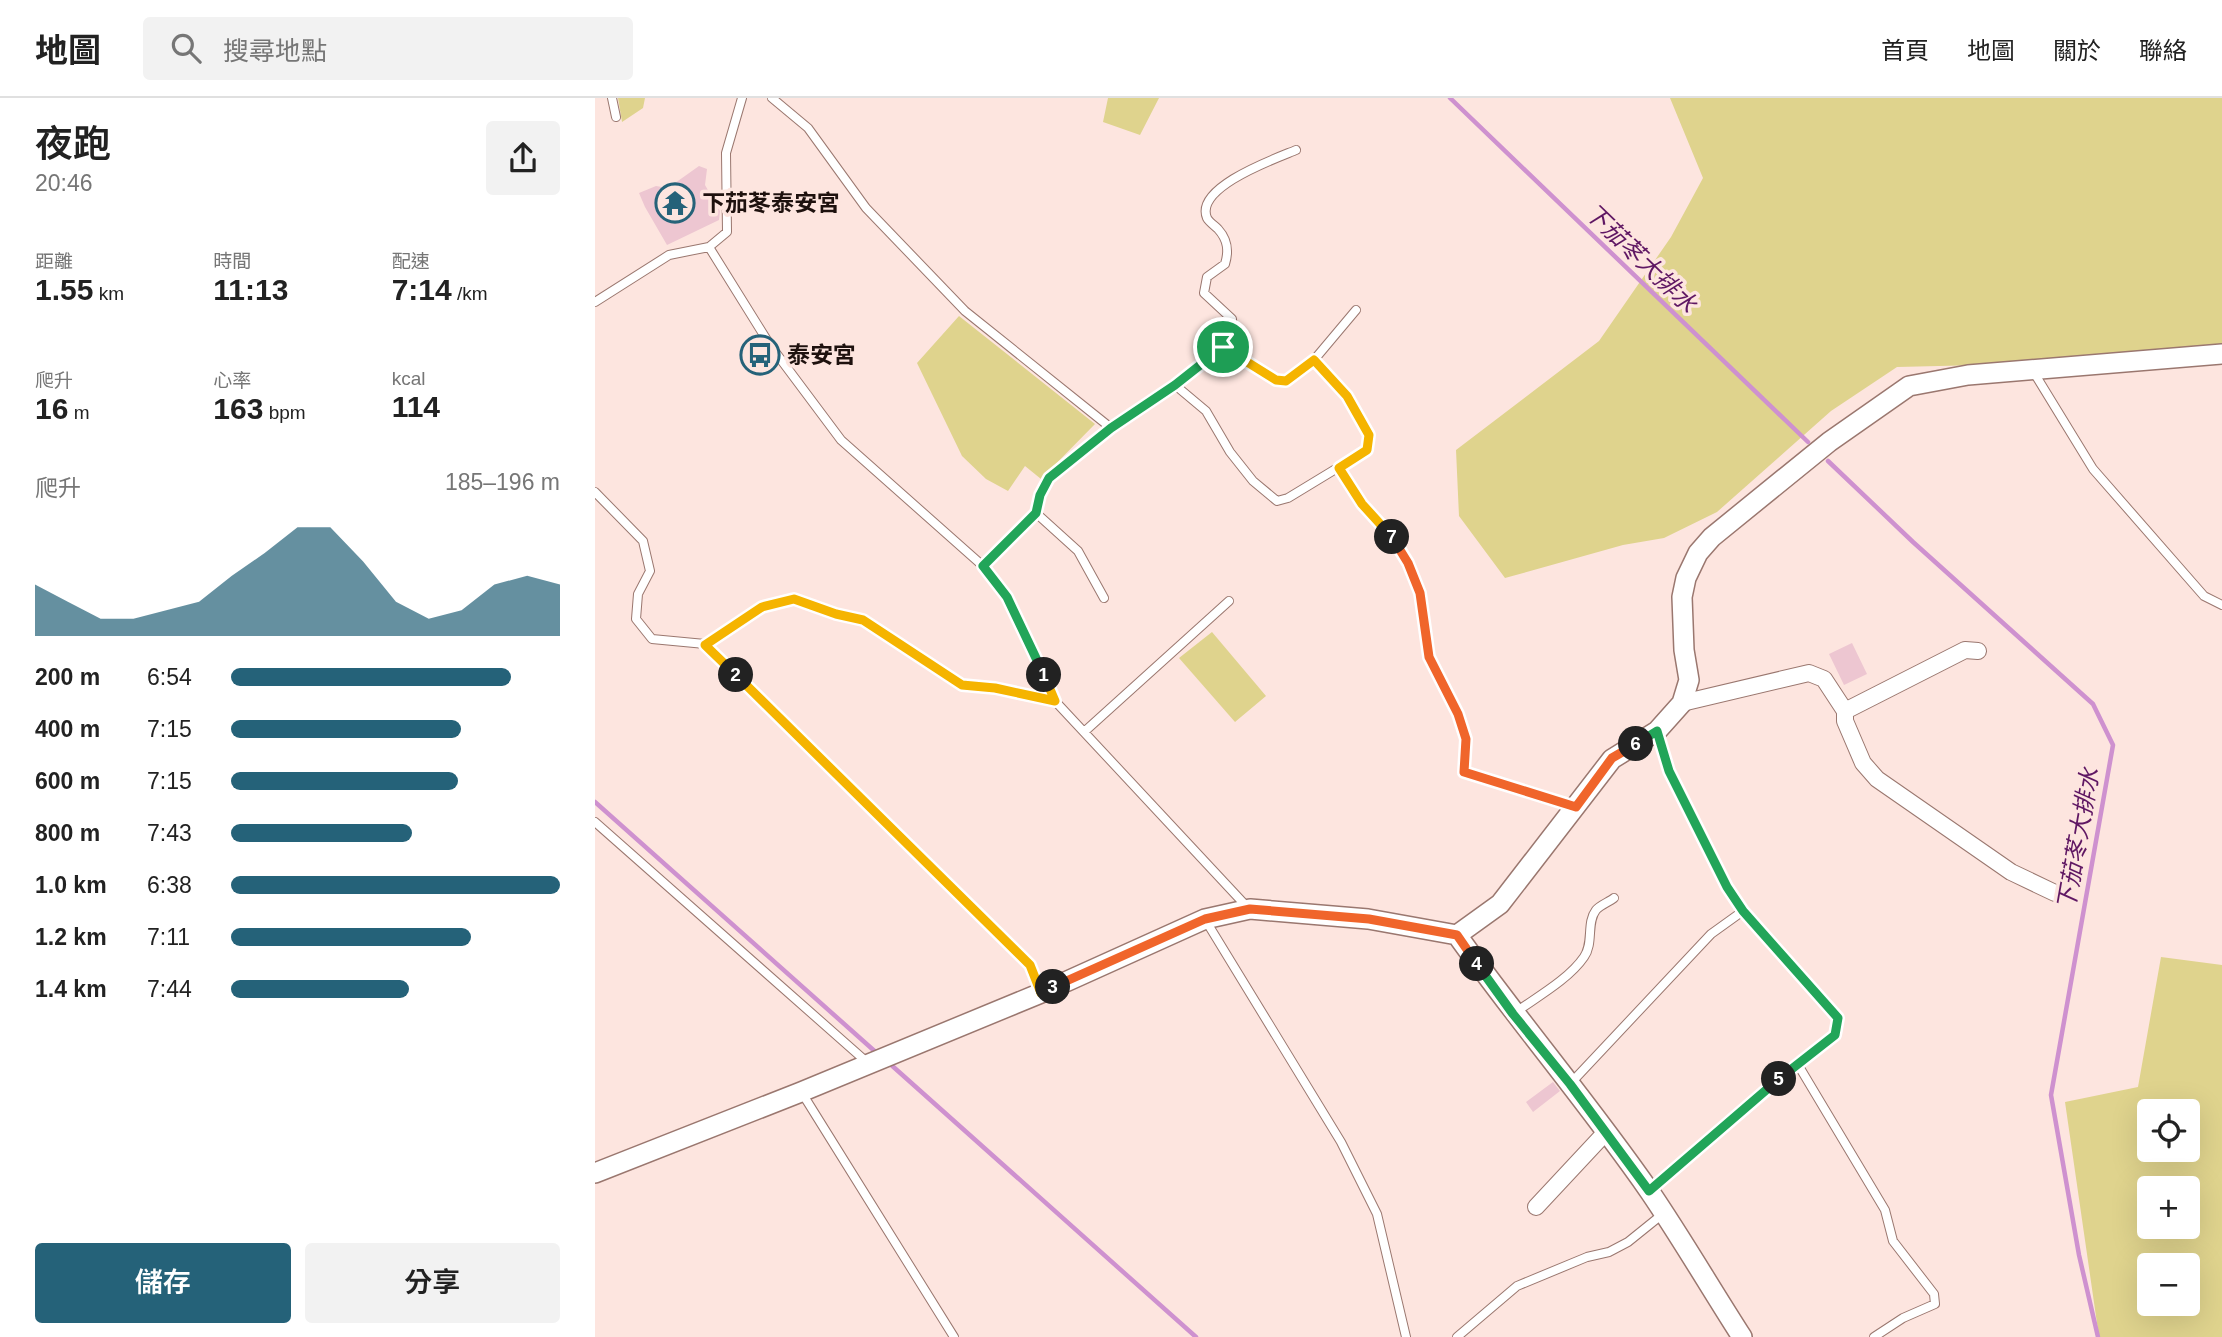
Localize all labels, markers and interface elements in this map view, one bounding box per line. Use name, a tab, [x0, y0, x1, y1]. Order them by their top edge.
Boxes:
search box	[143, 17, 633, 80]
icon: search	[167, 29, 205, 67]
text: 地圖	[35, 32, 101, 69]
text: 搜尋地點	[223, 36, 327, 66]
text: 首頁	[1881, 37, 1929, 64]
text: 地圖	[1967, 37, 2015, 64]
text: 關於	[2053, 37, 2101, 64]
text: 聯絡	[2139, 37, 2187, 64]
button: share	[486, 121, 560, 195]
text: 夜跑	[35, 123, 111, 165]
text: 20:46	[35, 170, 93, 196]
temple icon: 下茄苳泰安宮	[654, 182, 696, 224]
place label: 下茄苳泰安宮	[702, 190, 840, 216]
water label: 下茄苳大排水	[1580, 198, 1703, 318]
text: 距離	[35, 251, 73, 272]
text: 時間	[213, 251, 251, 272]
text: 配速	[392, 251, 430, 272]
text: 1.55	[35, 273, 93, 306]
text: 11:13	[213, 273, 288, 306]
text: 7:14	[392, 273, 452, 306]
text: km	[93, 283, 124, 304]
text: /km	[452, 283, 488, 304]
pin	[1193, 317, 1253, 377]
icon: arrive	[1204, 328, 1242, 366]
bus stop icon: 泰安宮	[739, 334, 781, 376]
place label: 泰安宮	[787, 342, 856, 368]
text: kcal	[392, 368, 425, 389]
text: 爬升	[35, 370, 73, 391]
text: 心率	[213, 370, 251, 391]
text: 114	[392, 390, 440, 423]
text: 16	[35, 392, 68, 425]
text: 163	[213, 392, 263, 425]
text: m	[68, 402, 89, 423]
text: bpm	[263, 402, 306, 423]
text: 185–196 m	[445, 469, 560, 495]
text: 爬升	[35, 475, 81, 501]
pin: 7	[1375, 520, 1409, 555]
text: 7	[1386, 526, 1397, 547]
pin: 2	[719, 658, 753, 692]
pin: 1	[1027, 658, 1061, 692]
text: 200 m	[35, 664, 100, 690]
text: 6:54	[147, 664, 192, 690]
text: 2	[730, 664, 741, 685]
text: 1	[1038, 664, 1049, 685]
text: 400 m	[35, 716, 100, 742]
text: 7:15	[147, 716, 192, 742]
pin: 6	[1619, 726, 1653, 762]
text: 6	[1630, 733, 1641, 754]
water label: 下茄苳大排水	[2052, 765, 2104, 912]
text: 600 m	[35, 768, 100, 794]
text: 7:15	[147, 768, 192, 794]
text: 800 m	[35, 820, 100, 846]
text: 7:43	[147, 820, 192, 846]
text: 1.0 km	[35, 872, 107, 898]
text: 6:38	[147, 872, 192, 898]
text: 1.2 km	[35, 924, 107, 950]
text: 7:11	[147, 924, 190, 950]
pin: 4	[1459, 946, 1495, 982]
text: 4	[1471, 953, 1482, 974]
pin: 3	[1035, 970, 1071, 1004]
text: 1.4 km	[35, 976, 107, 1002]
text: 7:44	[147, 976, 192, 1002]
text: 3	[1047, 976, 1058, 997]
pin: 5	[1761, 1062, 1797, 1096]
text: 5	[1773, 1068, 1784, 1089]
map controls	[2137, 1099, 2200, 1316]
button: locate	[2137, 1099, 2200, 1162]
button: +	[2137, 1176, 2200, 1239]
button: 儲存	[35, 1243, 291, 1323]
button: 分享	[305, 1243, 560, 1323]
button: −	[2137, 1253, 2200, 1316]

